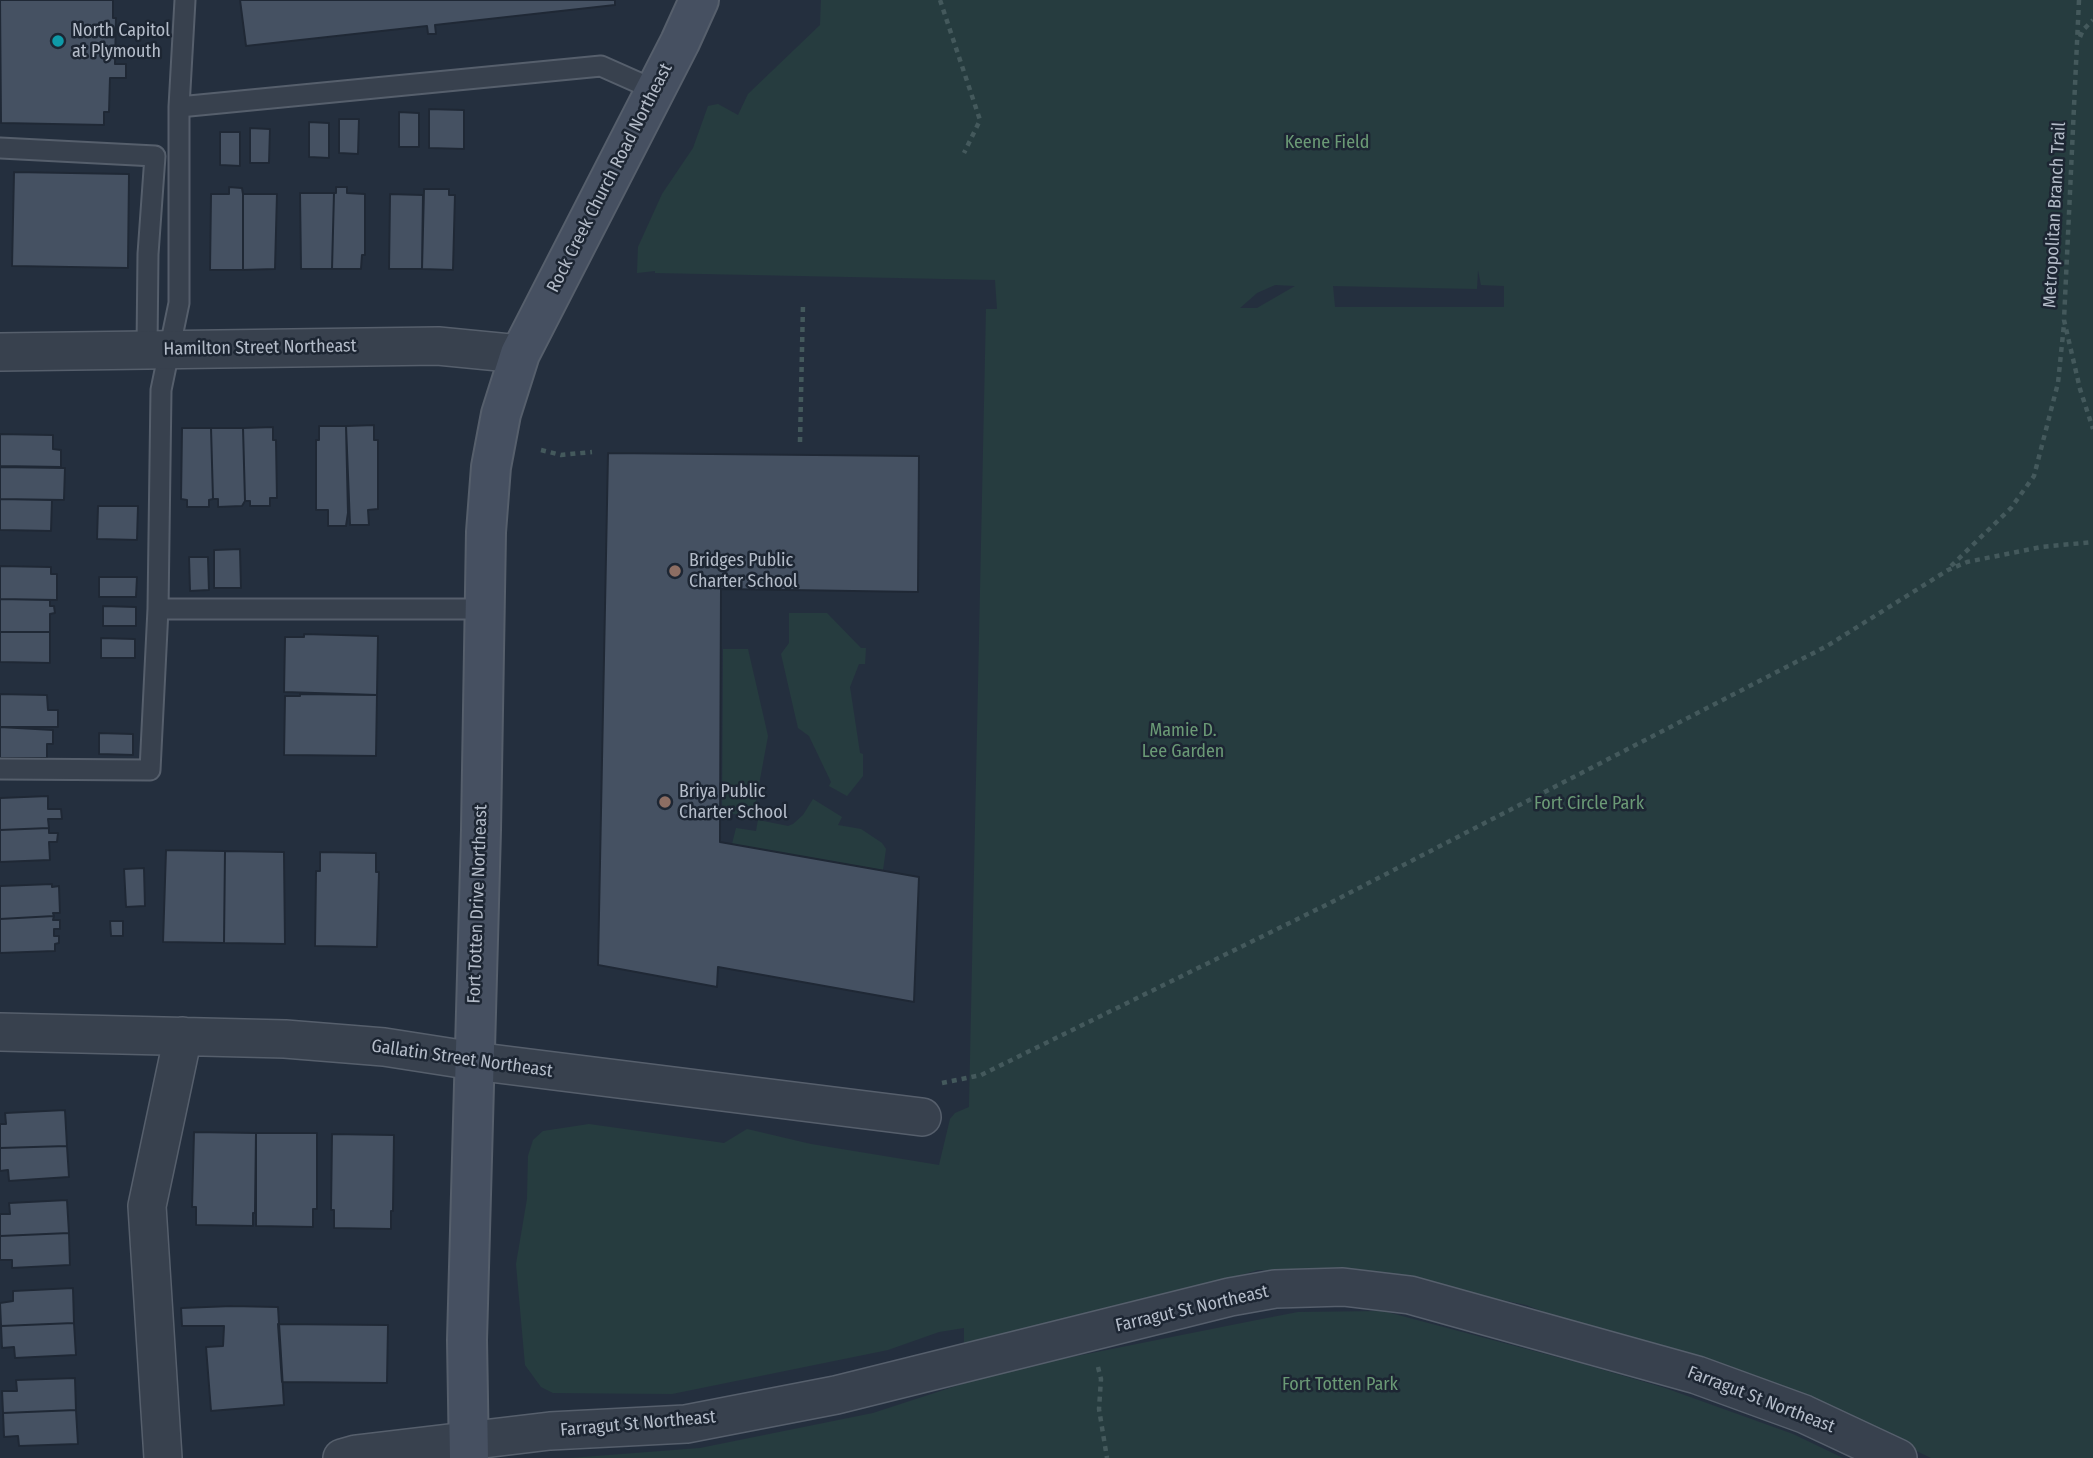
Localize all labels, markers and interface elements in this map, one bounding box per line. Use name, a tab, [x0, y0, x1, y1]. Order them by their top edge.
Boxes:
place label: North Capitol at Plymouth	[72, 20, 170, 62]
marker: North Capitol at Plymouth	[50, 33, 66, 49]
street label: Rock Creek Church Road Northeast	[543, 60, 677, 296]
street label: Metropolitan Branch Trail	[2039, 121, 2071, 309]
park label: Keene Field	[1285, 132, 1369, 154]
street label: Hamilton Street Northeast	[163, 336, 357, 360]
place label: Bridges Public Charter School	[689, 550, 797, 592]
marker: Bridges Public Charter School	[667, 563, 683, 579]
park label: Mamie D. Lee Garden	[1142, 720, 1224, 762]
place label: Briya Public Charter School	[679, 781, 787, 824]
park label: Fort Circle Park	[1534, 793, 1644, 815]
marker: Briya Public Charter School	[657, 794, 673, 810]
street label: Fort Totten Drive Northeast	[464, 804, 492, 1004]
street label: Gallatin Street Northeast	[370, 1036, 554, 1082]
street label: Farragut St Northeast	[1113, 1281, 1271, 1337]
street label: Farragut St Northeast	[1684, 1362, 1838, 1438]
park label: Fort Totten Park	[1282, 1374, 1398, 1396]
street label: Farragut St Northeast	[559, 1406, 717, 1442]

